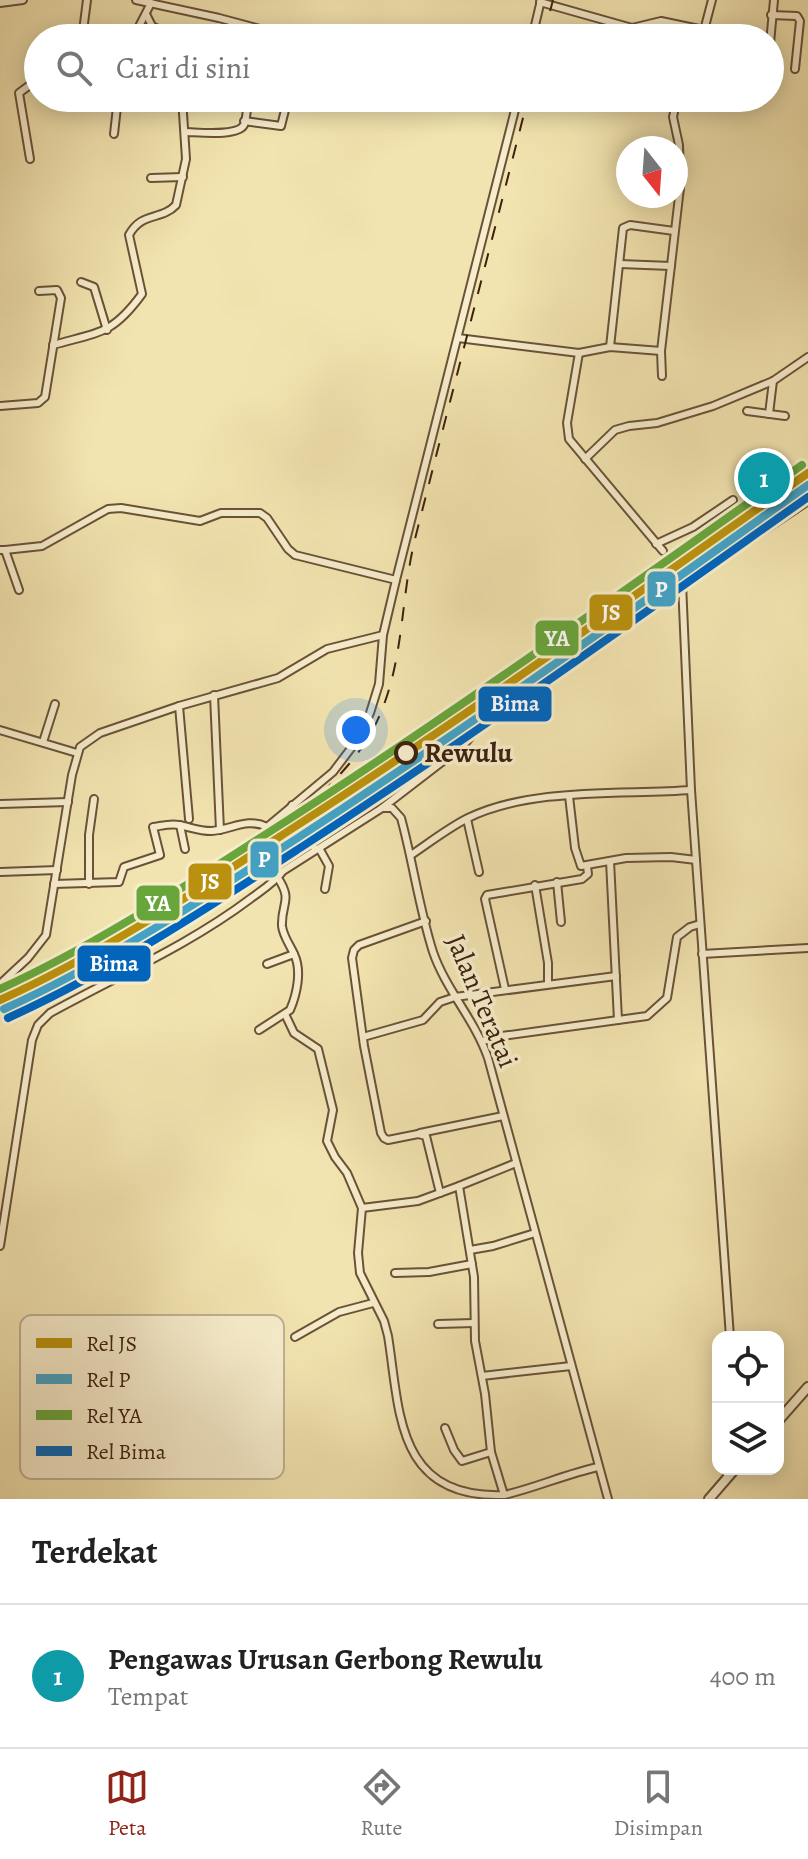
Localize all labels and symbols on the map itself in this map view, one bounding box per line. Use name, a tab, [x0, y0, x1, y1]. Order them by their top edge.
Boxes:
north arrow	[616, 136, 688, 208]
pin: 1	[738, 448, 790, 508]
line badge: P	[646, 570, 677, 608]
text: P	[655, 575, 668, 605]
line badge: JS	[588, 593, 634, 632]
text: JS	[601, 598, 621, 628]
line badge: YA	[534, 619, 580, 657]
text: YA	[543, 624, 570, 654]
line badge: Bima	[477, 685, 553, 723]
text: Bima	[490, 689, 540, 719]
your location	[336, 710, 376, 750]
place label: Rewulu	[424, 734, 513, 772]
marker: Rewulu	[395, 742, 417, 764]
line badge: P	[249, 840, 280, 879]
text: P	[258, 845, 271, 875]
line badge: JS	[187, 862, 233, 901]
text: JS	[200, 867, 220, 897]
line badge: YA	[135, 884, 181, 922]
text: YA	[144, 889, 171, 919]
street label: Jalan Teratai	[437, 928, 527, 1074]
line badge: Bima	[76, 944, 152, 983]
text: Bima	[89, 949, 139, 979]
legend	[20, 1315, 284, 1479]
text: Rel JS	[86, 1329, 137, 1359]
text: Rel P	[86, 1365, 130, 1395]
text: Rel YA	[86, 1401, 143, 1431]
text: Rel Bima	[86, 1437, 167, 1467]

